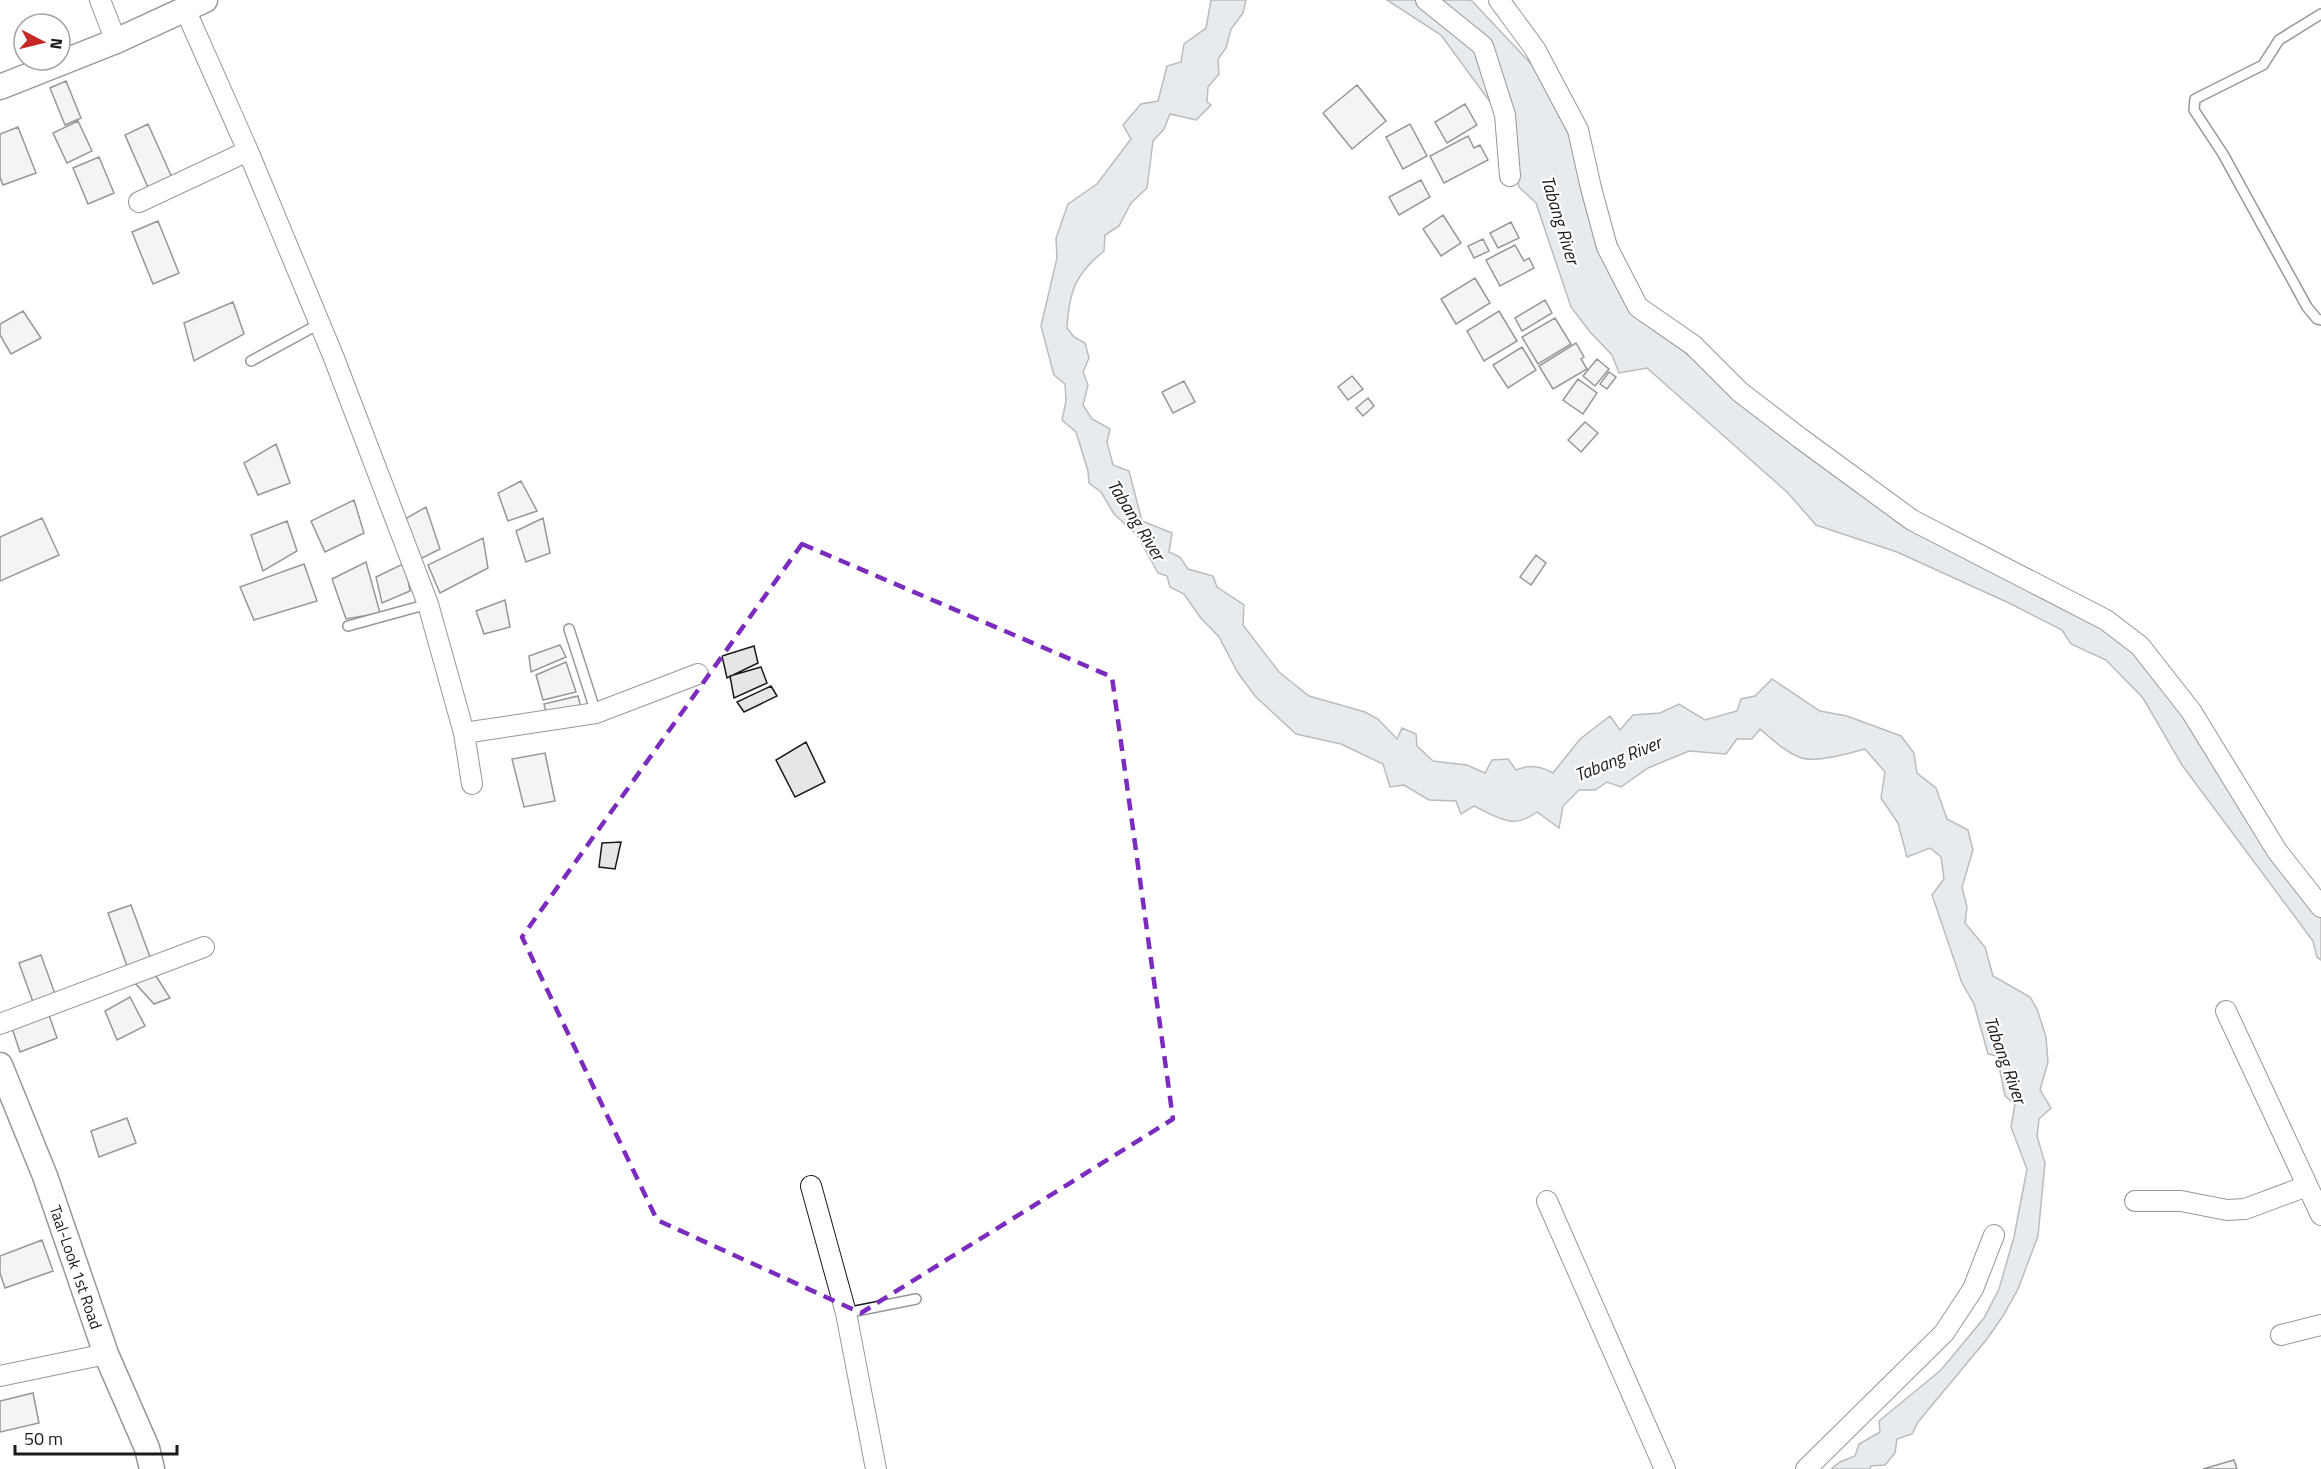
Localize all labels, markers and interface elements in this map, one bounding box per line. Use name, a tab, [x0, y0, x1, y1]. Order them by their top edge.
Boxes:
north arrow	[12, 12, 72, 72]
text: N	[44, 37, 69, 51]
water label: Tabang River	[1534, 172, 1587, 270]
water label: Tabang River	[1101, 474, 1173, 567]
water label: Tabang River	[1570, 728, 1667, 788]
water label: Tabang River	[1977, 1012, 2035, 1109]
street label: Taal-Look 1st Road	[44, 1202, 108, 1332]
scale bar	[15, 1418, 177, 1456]
text: 50 m	[24, 1425, 63, 1452]

